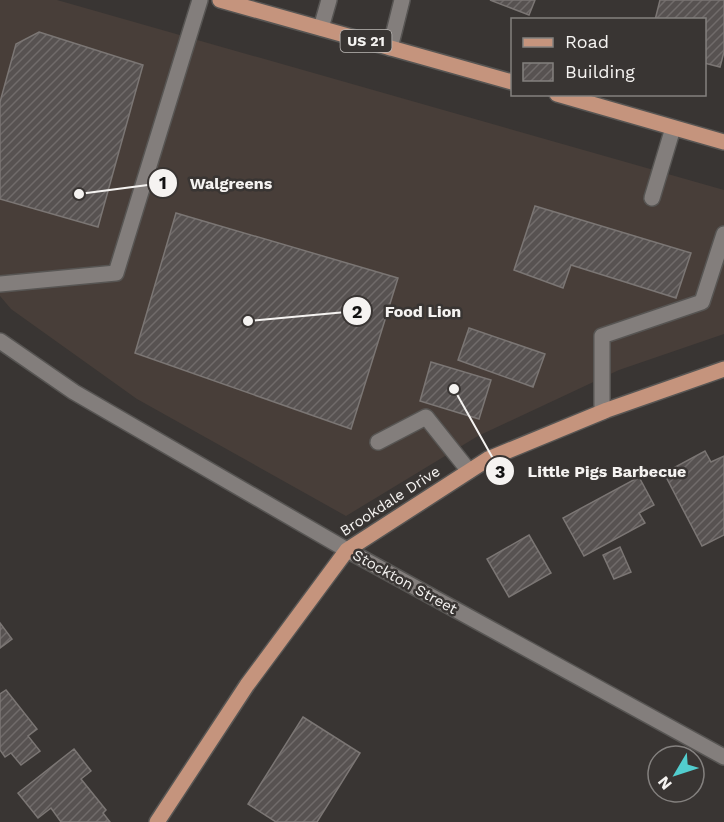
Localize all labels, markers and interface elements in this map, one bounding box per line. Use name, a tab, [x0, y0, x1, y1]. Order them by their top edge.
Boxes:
legend	[511, 18, 706, 96]
road number: US 21	[340, 30, 392, 52]
text: Road	[565, 31, 609, 52]
text: Building	[565, 61, 635, 82]
callout: Walgreens	[148, 166, 284, 200]
text: 1	[159, 172, 167, 193]
text: Walgreens	[190, 174, 273, 193]
callout: Food Lion	[342, 294, 473, 328]
text: 2	[352, 301, 362, 322]
text: Food Lion	[385, 302, 461, 321]
callout: Little Pigs Barbecue	[485, 454, 698, 488]
text: 3	[495, 461, 505, 482]
street label: Brookdale Drive	[337, 462, 443, 540]
text: Little Pigs Barbecue	[528, 462, 686, 481]
street label: Stockton Street	[350, 546, 461, 618]
north arrow	[646, 744, 706, 804]
text: N	[654, 773, 676, 794]

